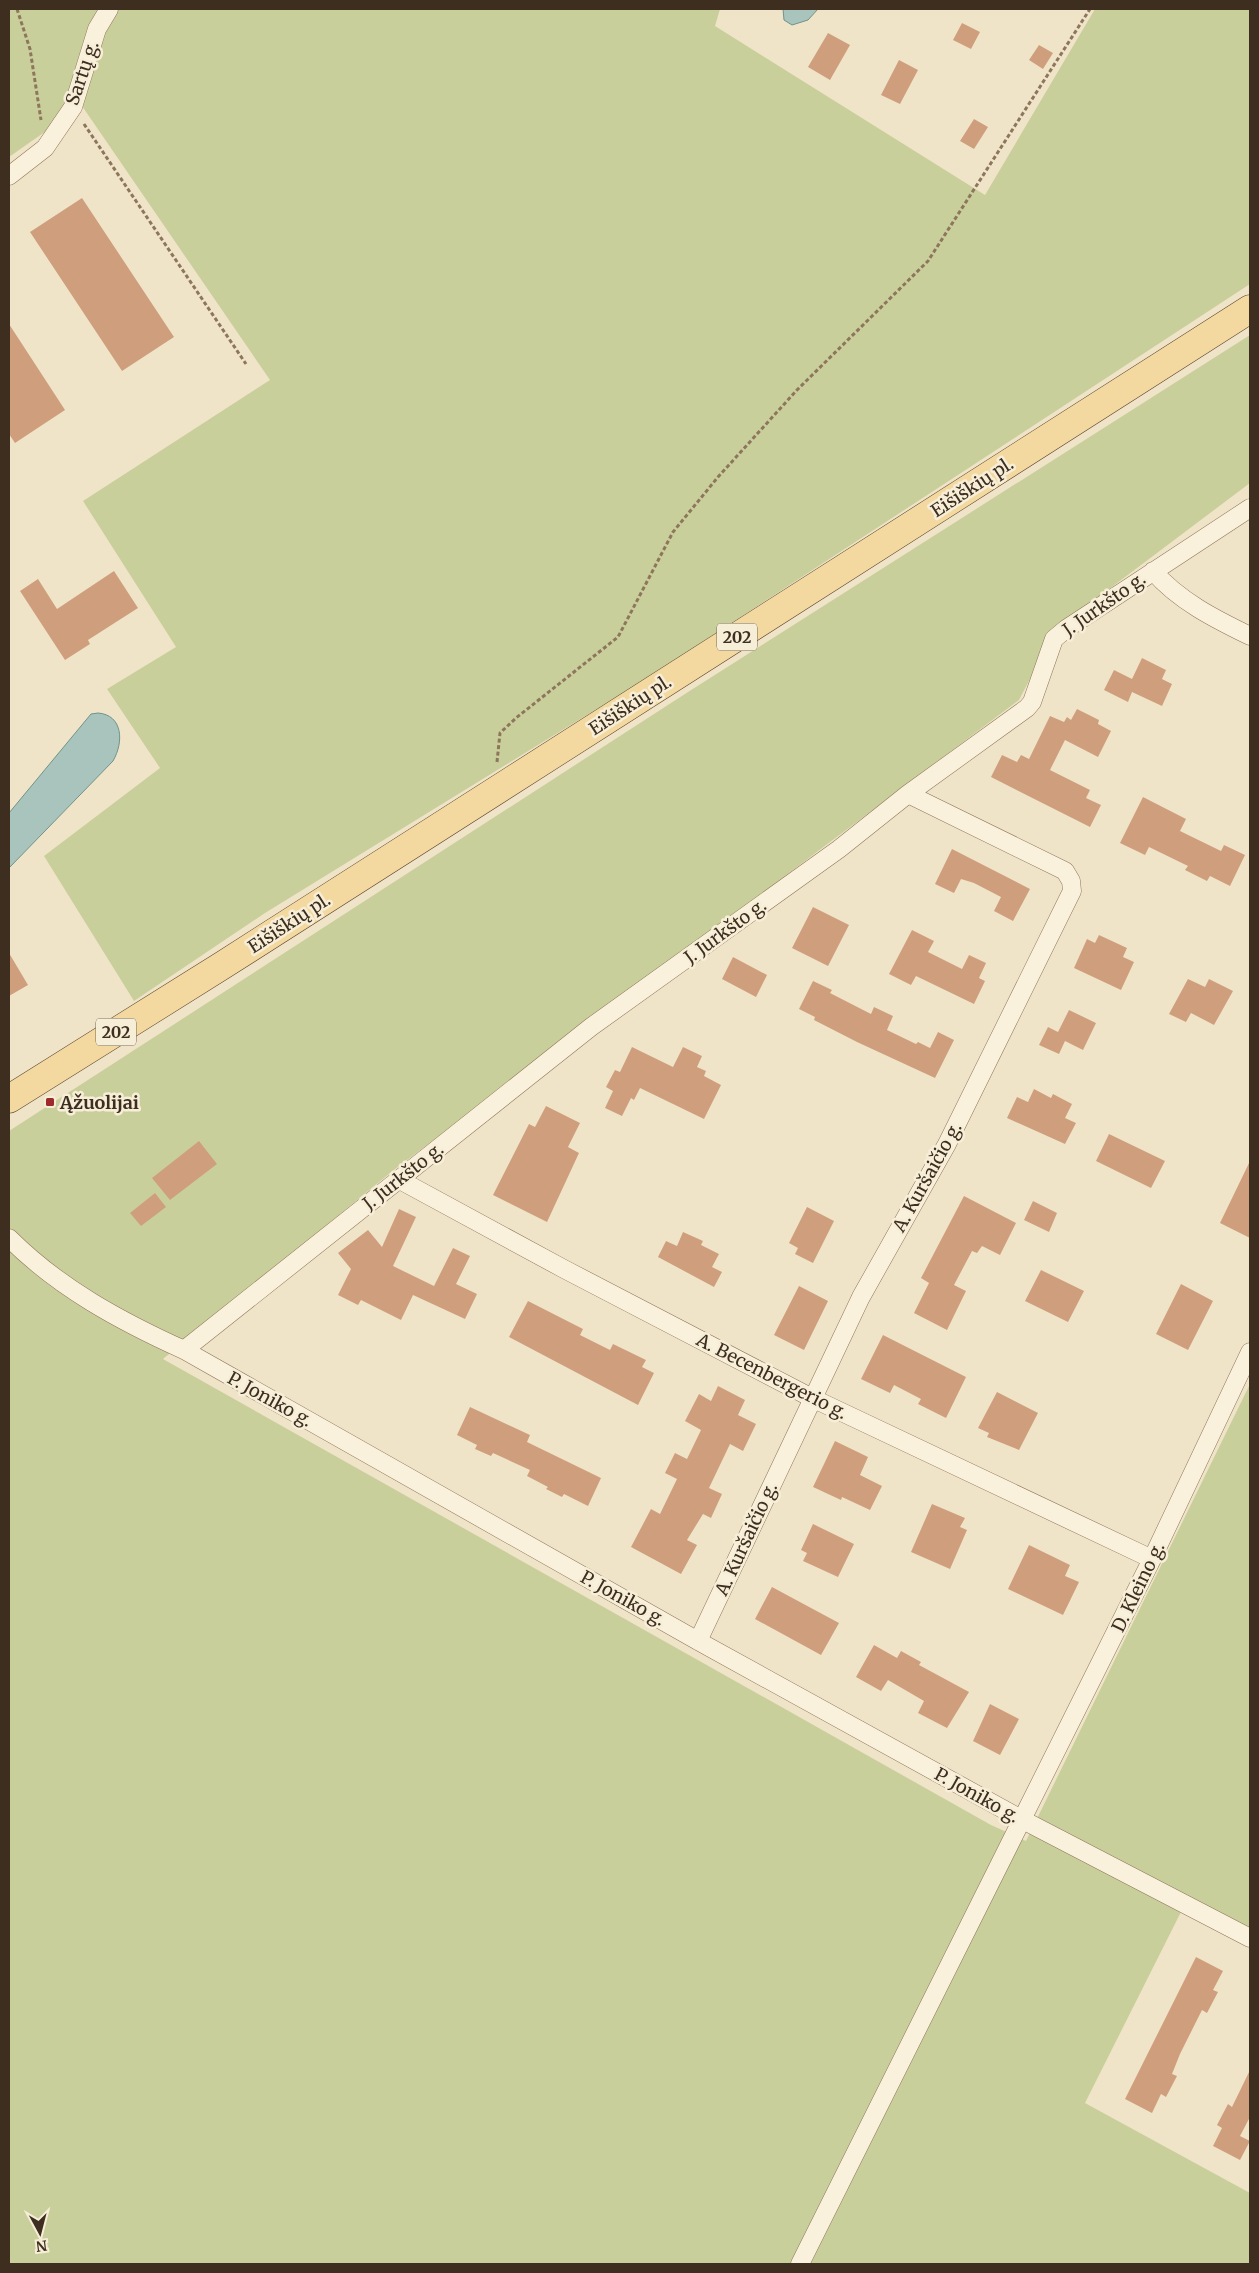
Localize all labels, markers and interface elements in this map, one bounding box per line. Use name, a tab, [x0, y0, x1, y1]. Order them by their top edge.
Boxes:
street label: Sartų g.	[60, 38, 104, 108]
street label: Eišiškių pl.	[926, 452, 1018, 522]
street label: J. Jurkšto g.	[1057, 567, 1150, 642]
road number: 202	[717, 624, 757, 650]
street label: Eišiškių pl.	[584, 670, 676, 740]
street label: Eišiškių pl.	[243, 888, 335, 958]
street label: J. Jurkšto g.	[679, 893, 771, 969]
road number: 202	[96, 1019, 136, 1046]
place label: Ąžuolijai	[59, 1091, 139, 1114]
marker: Ąžuolijai	[44, 1096, 56, 1108]
street label: A. Kuršaičio g.	[887, 1118, 967, 1237]
street label: J. Jurkšto g.	[357, 1137, 448, 1215]
street label: A. Becenbergerio g.	[692, 1328, 851, 1424]
street label: P. Joniko g.	[224, 1366, 316, 1432]
street label: A. Kuršaičio g.	[709, 1479, 782, 1600]
street label: D. Kleino g.	[1106, 1538, 1170, 1636]
street label: P. Joniko g.	[577, 1565, 669, 1631]
street label: P. Joniko g.	[931, 1762, 1023, 1828]
north arrow	[15, 2208, 65, 2258]
text: N	[35, 2236, 48, 2256]

